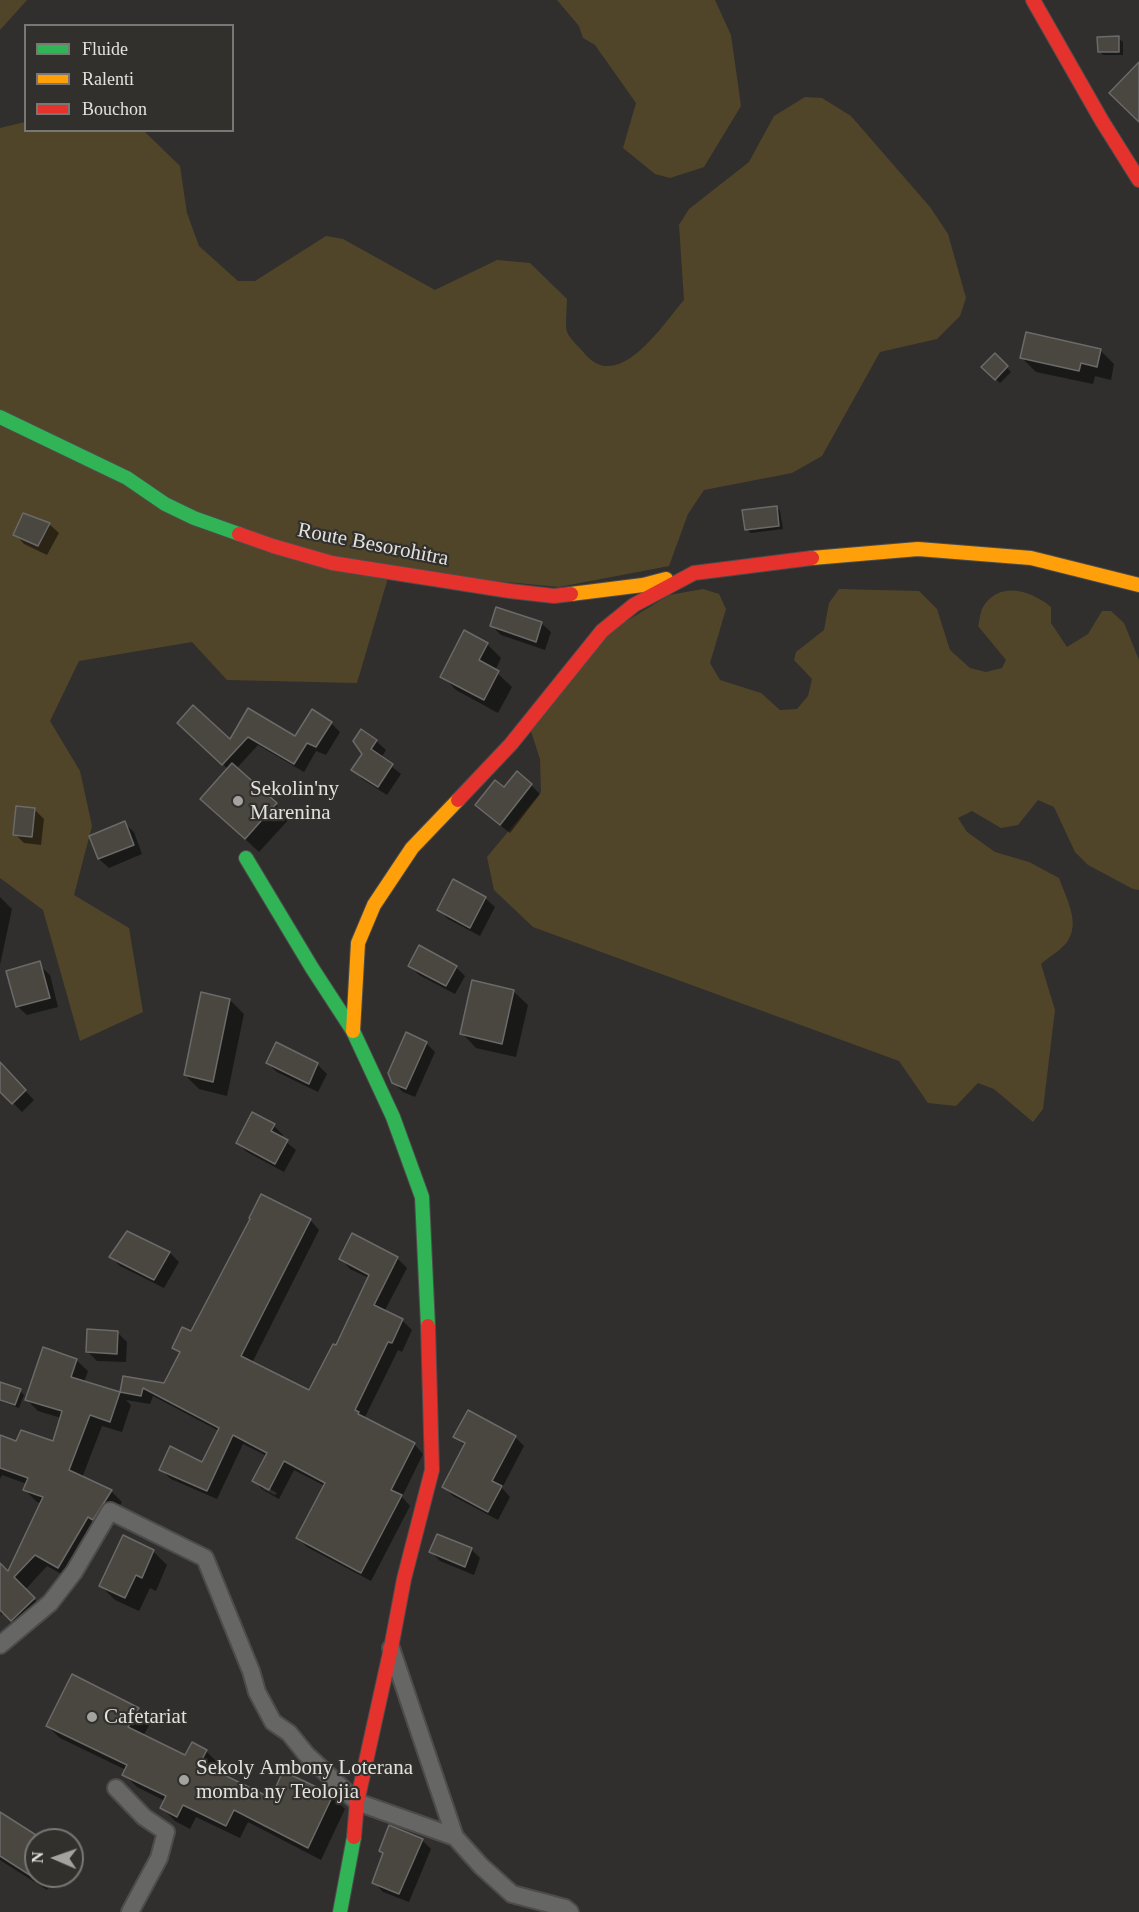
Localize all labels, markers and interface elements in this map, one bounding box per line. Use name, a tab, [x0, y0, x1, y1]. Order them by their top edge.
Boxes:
legend	[24, 24, 234, 132]
text: Fluide	[82, 39, 128, 59]
text: Ralenti	[82, 69, 134, 89]
text: Bouchon	[82, 99, 147, 119]
street label: Route Besorohitra	[295, 518, 451, 572]
place label: Sekolin'ny Marenina	[250, 776, 339, 826]
marker: Sekolin'ny Marenina	[231, 794, 245, 808]
place label: Cafetariat	[104, 1704, 187, 1730]
marker: Cafetariat	[85, 1710, 99, 1724]
place label: Sekoly Ambony Loterana momba ny Teolojia	[196, 1755, 413, 1805]
marker: Sekoly Ambony Loterana momba ny Teolojia	[177, 1773, 191, 1787]
north arrow	[24, 1828, 84, 1888]
text: N	[29, 1851, 46, 1863]

